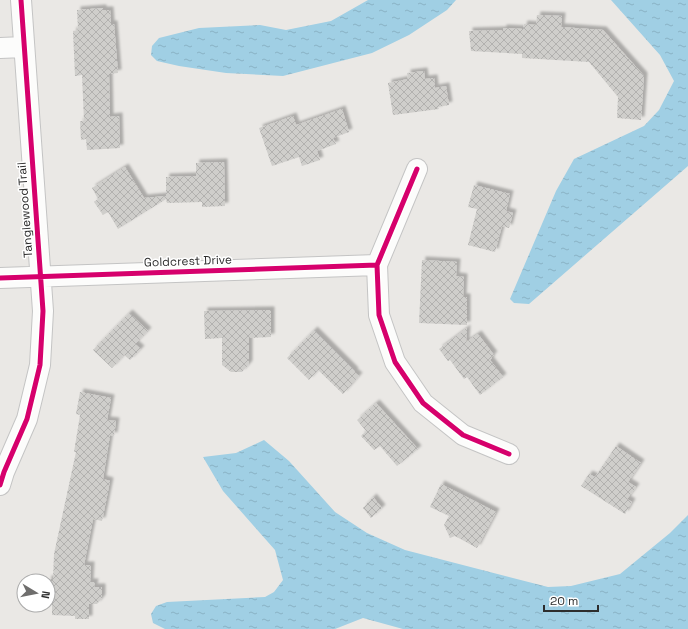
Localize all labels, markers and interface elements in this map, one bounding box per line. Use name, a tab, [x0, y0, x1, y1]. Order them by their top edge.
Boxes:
street label: Tanglewood Trail	[14, 162, 36, 258]
street label: Goldcrest Drive	[144, 251, 232, 271]
north arrow	[16, 573, 56, 613]
scale bar	[544, 587, 598, 613]
text: N	[38, 590, 53, 600]
text: 20 m	[550, 593, 578, 609]

